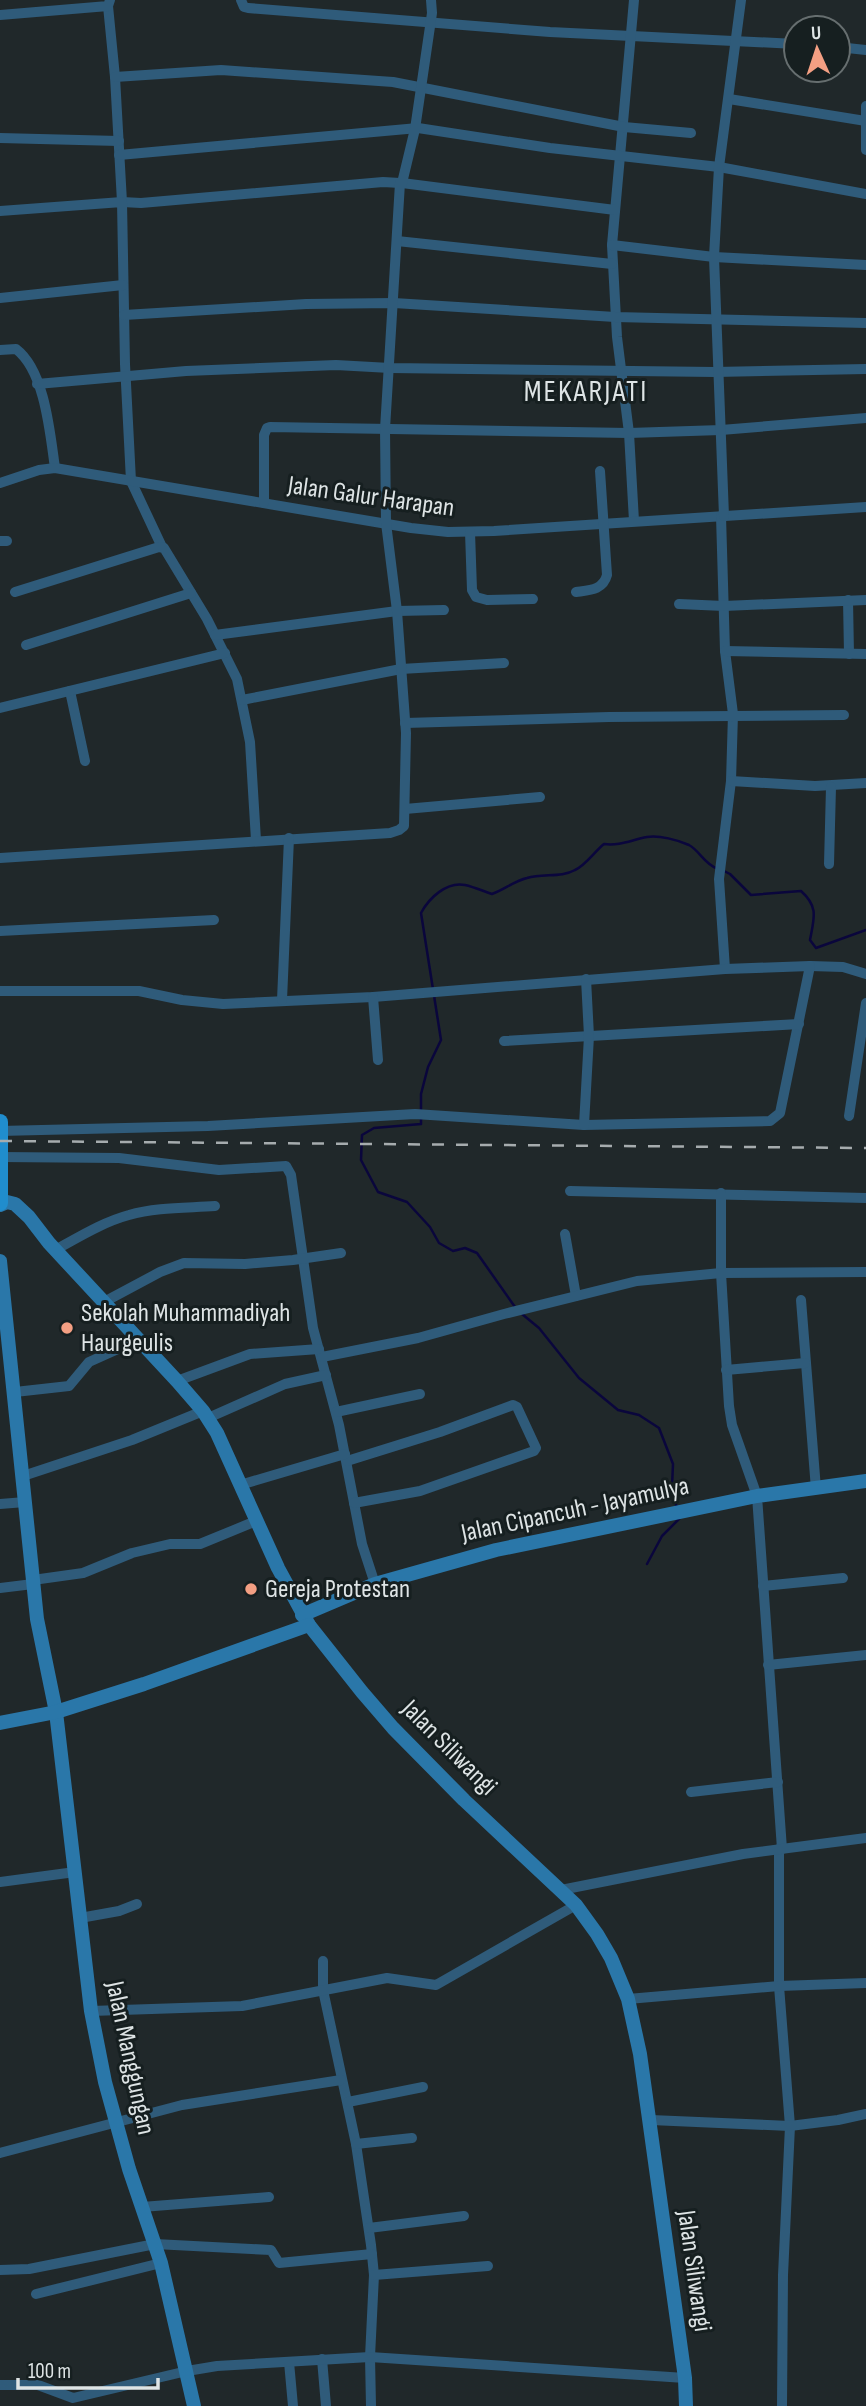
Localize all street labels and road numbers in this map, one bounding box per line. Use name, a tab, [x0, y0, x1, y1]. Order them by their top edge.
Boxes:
street label: Jalan Galur Harapan	[285, 470, 456, 524]
street label: Jalan Cipancuh - Jayamulya	[457, 1471, 692, 1549]
street label: Jalan Siliwangi	[394, 1693, 503, 1802]
street label: Jalan Manggungan	[98, 1978, 161, 2137]
street label: Jalan Siliwangi	[670, 2207, 718, 2334]

